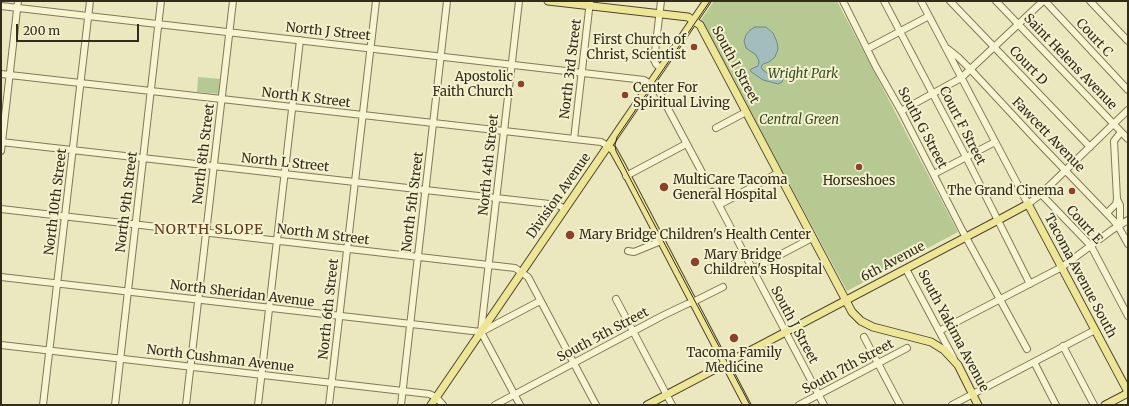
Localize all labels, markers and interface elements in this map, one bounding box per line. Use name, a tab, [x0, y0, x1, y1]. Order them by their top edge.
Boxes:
street label: Saint Helens Avenue	[1020, 11, 1120, 113]
scale bar	[18, 16, 141, 42]
street label: Court C	[1072, 16, 1116, 60]
street label: North 3rd Street	[557, 18, 585, 120]
street label: North J Street	[285, 20, 371, 44]
text: 200 m	[23, 23, 60, 38]
street label: South I Street	[708, 24, 762, 106]
place label: First Church of Christ, Scientist	[586, 32, 686, 63]
marker: First Church of Christ, Scientist	[689, 42, 699, 52]
street label: Court D	[1006, 43, 1050, 89]
park label: Wright Park	[768, 66, 838, 82]
place label: Apostolic Faith Church	[433, 69, 513, 100]
marker: Apostolic Faith Church	[516, 79, 526, 89]
place label: Center For Spiritual Living	[633, 80, 730, 111]
street label: Court F Street	[935, 84, 989, 168]
street label: North K Street	[261, 85, 351, 111]
street label: South G Street	[894, 85, 950, 171]
marker: Center For Spiritual Living	[620, 90, 630, 100]
street label: Fawcett Avenue	[1009, 95, 1087, 175]
street label: North 8th Street	[190, 103, 218, 205]
park label: Central Green	[759, 112, 839, 128]
street label: North 4th Street	[476, 114, 502, 216]
street label: North 10th Street	[42, 148, 70, 256]
street label: Division Avenue	[524, 150, 594, 242]
street label: North 9th Street	[113, 151, 141, 253]
street label: North L Street	[240, 151, 330, 175]
street label: North 5th Street	[399, 151, 427, 253]
marker: Horseshoes	[854, 162, 864, 172]
place label: MultiCare Tacoma General Hospital	[673, 172, 787, 203]
place label: Horseshoes	[823, 173, 895, 189]
marker: MultiCare Tacoma General Hospital	[658, 181, 670, 193]
place label: The Grand Cinema	[947, 183, 1064, 199]
marker: The Grand Cinema	[1067, 186, 1077, 196]
street label: Court E	[1063, 203, 1105, 247]
street label: Tacoma Avenue South	[1041, 211, 1119, 341]
district label: NORTH SLOPE	[154, 222, 264, 238]
street label: North M Street	[276, 222, 370, 248]
place label: Mary Bridge Children's Health Center	[579, 227, 811, 243]
marker: Mary Bridge Children's Health Center	[564, 229, 576, 241]
street label: 6th Avenue	[858, 239, 928, 285]
place label: Mary Bridge Children's Hospital	[704, 247, 822, 278]
marker: Mary Bridge Children's Hospital	[689, 256, 701, 268]
street label: North 6th Street	[316, 258, 342, 360]
street label: South Yakima Avenue	[914, 267, 992, 395]
street label: North Sheridan Avenue	[169, 277, 315, 311]
street label: South J Street	[767, 284, 821, 366]
street label: South 5th Street	[555, 304, 651, 366]
marker: Tacoma Family Medicine	[728, 332, 740, 344]
street label: South 7th Street	[800, 336, 896, 398]
street label: North Cushman Avenue	[145, 342, 295, 376]
place label: Tacoma Family Medicine	[686, 345, 782, 376]

